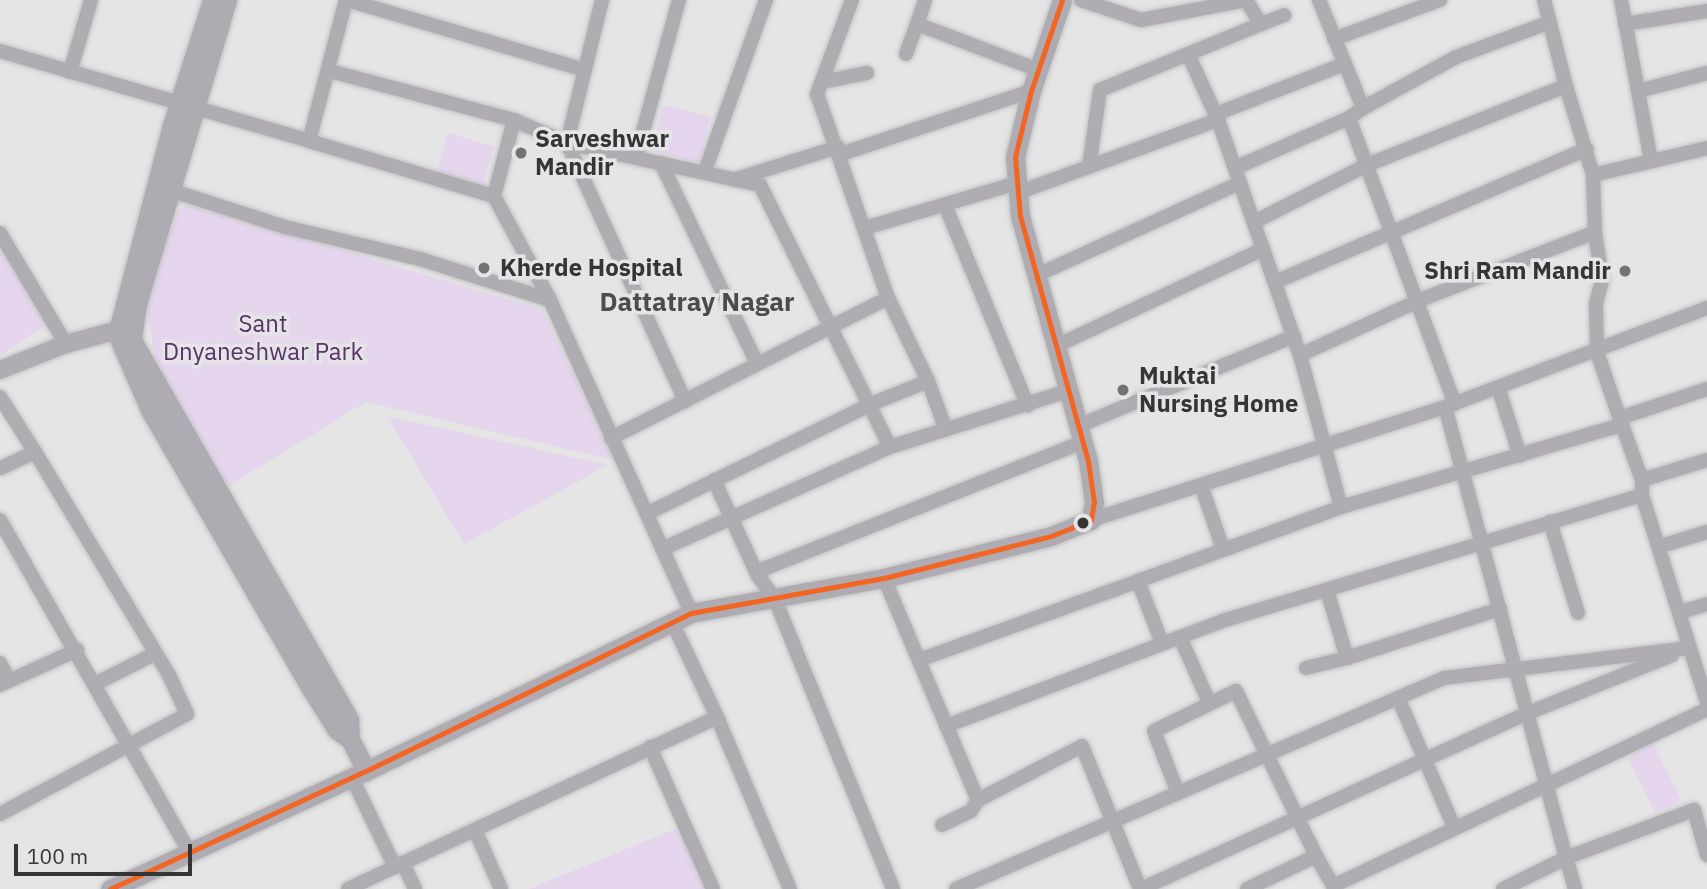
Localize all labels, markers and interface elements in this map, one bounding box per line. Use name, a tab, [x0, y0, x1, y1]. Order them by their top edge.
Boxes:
place label: Sarveshwar Mandir	[535, 125, 669, 181]
marker: Sarveshwar Mandir	[513, 145, 529, 161]
place label: Kherde Hospital	[500, 254, 682, 282]
place label: Shri Ram Mandir	[1424, 257, 1611, 285]
marker: Kherde Hospital	[474, 258, 494, 278]
marker: Shri Ram Mandir	[1617, 263, 1633, 279]
district label: Dattatray Nagar	[599, 286, 795, 318]
park label: Sant Dnyaneshwar Park	[163, 310, 363, 366]
place label: Muktai Nursing Home	[1139, 362, 1298, 418]
marker: Muktai Nursing Home	[1113, 380, 1133, 400]
unlabelled marker	[1076, 516, 1090, 530]
scale bar	[18, 830, 196, 874]
text: 100 m	[27, 842, 88, 870]

